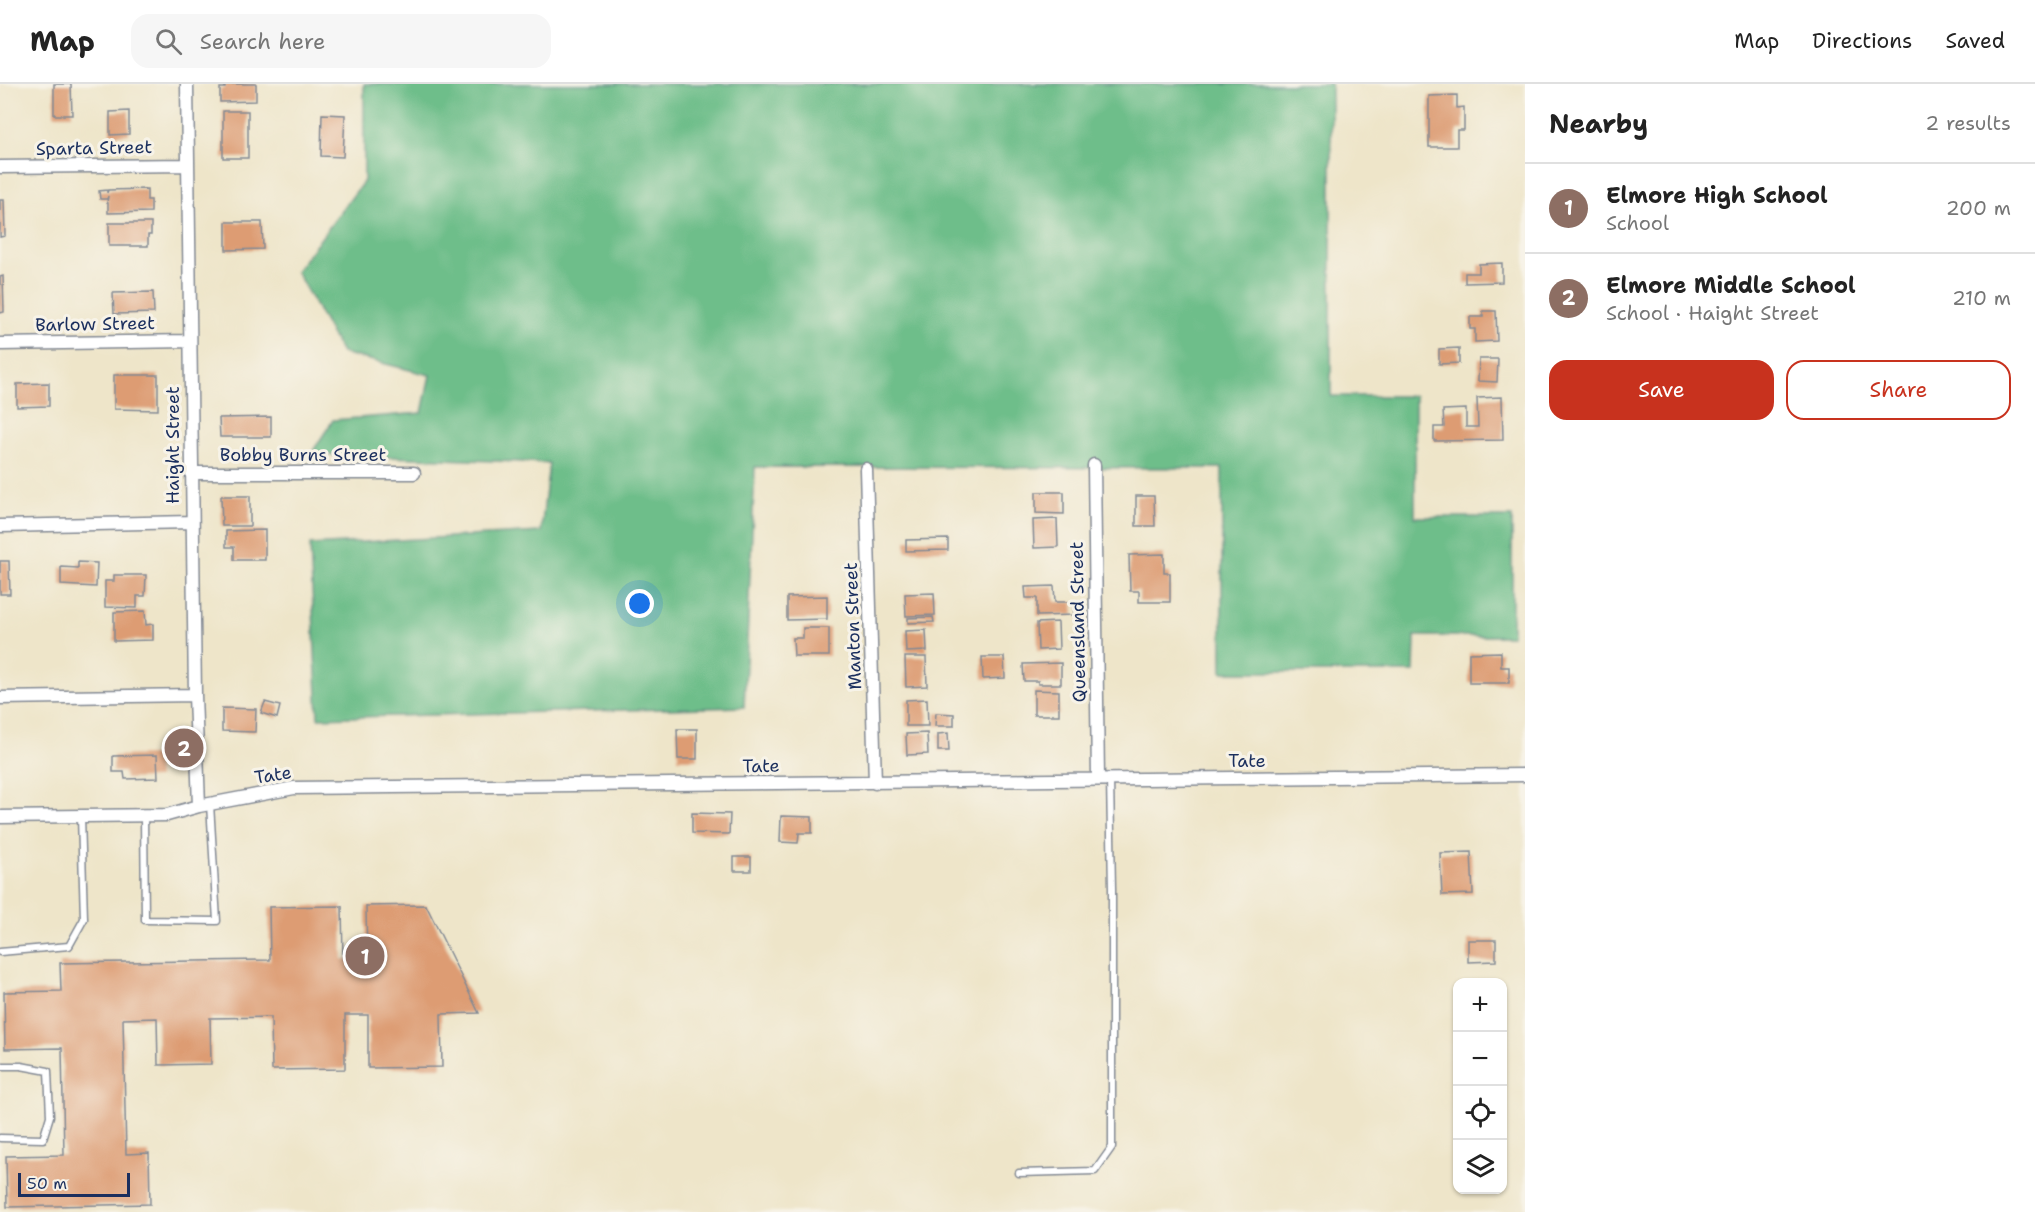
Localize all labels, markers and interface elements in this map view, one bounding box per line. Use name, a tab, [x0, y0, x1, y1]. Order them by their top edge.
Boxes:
search box	[131, 14, 551, 68]
text: Map	[30, 22, 95, 60]
icon: search	[152, 25, 185, 58]
text: Search here	[200, 27, 325, 56]
text: Map	[1734, 27, 1779, 55]
text: Directions	[1812, 27, 1912, 55]
text: Saved	[1945, 27, 2005, 55]
text: Nearby	[1549, 106, 1648, 141]
text: 2 results	[1925, 110, 2011, 136]
street label: Sparta Street	[36, 135, 152, 161]
text: Elmore High School	[1606, 181, 1828, 210]
text: 1	[1564, 195, 1573, 221]
text: 200 m	[1946, 195, 2011, 221]
text: School	[1606, 210, 1669, 236]
text: Elmore Middle School	[1606, 271, 1856, 300]
text: 2	[1562, 285, 1576, 311]
text: 210 m	[1952, 285, 2011, 311]
text: School · Haight Street	[1606, 300, 1819, 326]
street label: Barlow Street	[35, 311, 155, 337]
button: Save	[1549, 360, 1774, 420]
button: Share	[1786, 360, 2011, 420]
street label: Haight Street	[161, 386, 185, 504]
street label: Bobby Burns Street	[220, 443, 386, 467]
street label: Queensland Street	[1065, 541, 1091, 703]
street label: Manton Street	[839, 562, 867, 690]
your location	[625, 589, 654, 618]
pin: 2	[164, 726, 204, 770]
street label: Tate	[1228, 749, 1266, 773]
street label: Tate	[742, 754, 780, 778]
street label: Tate	[253, 760, 293, 790]
pin: 1	[346, 934, 385, 978]
map controls	[1453, 978, 1507, 1194]
button: +	[1453, 978, 1507, 1032]
button: −	[1453, 1032, 1507, 1086]
button: locate	[1453, 1086, 1507, 1140]
button: layers	[1453, 1140, 1507, 1194]
scale bar	[18, 1170, 130, 1198]
text: 50 m	[27, 1173, 67, 1194]

